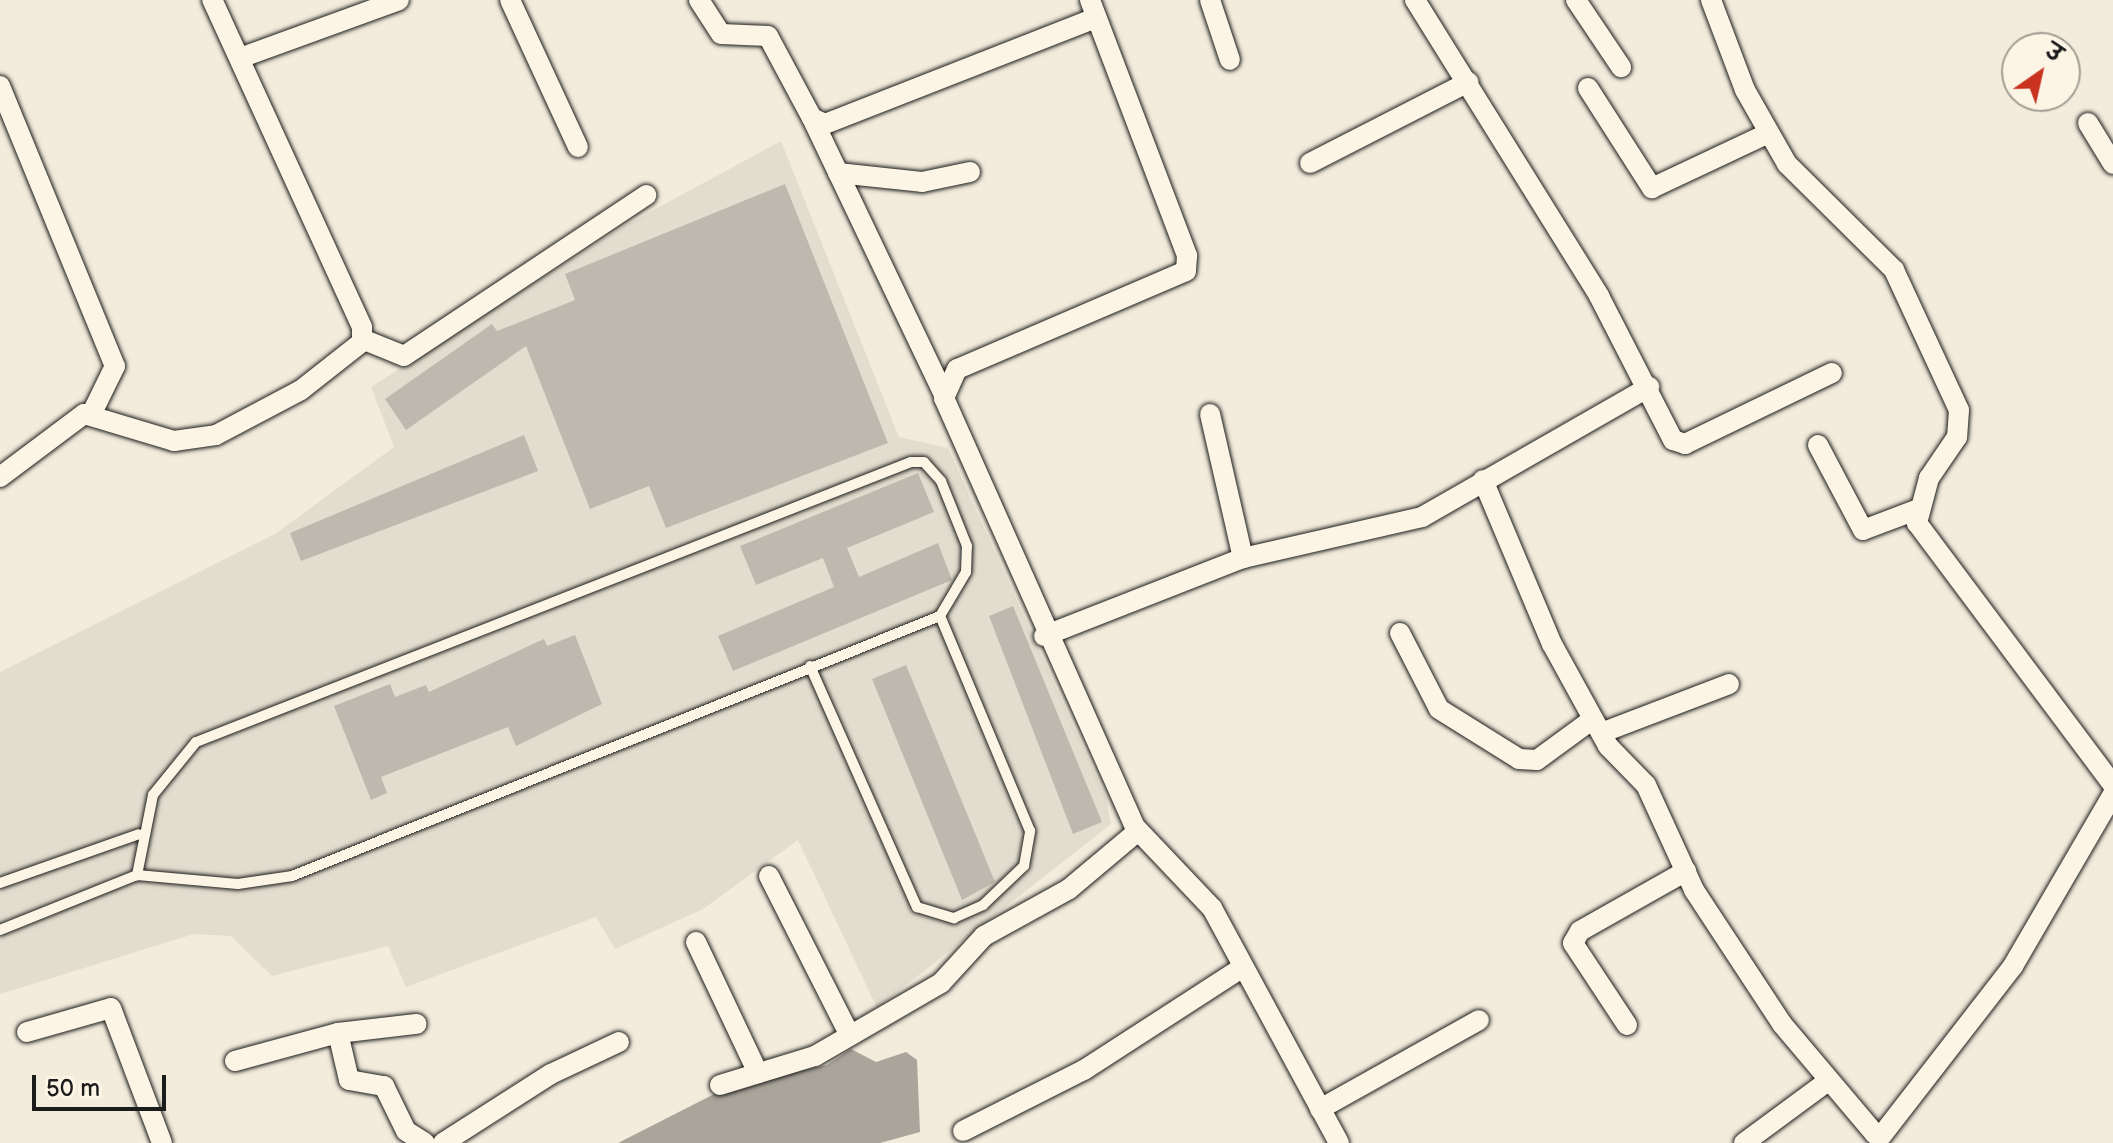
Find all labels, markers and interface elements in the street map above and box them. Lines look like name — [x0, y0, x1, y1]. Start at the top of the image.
north arrow — [2001, 32, 2081, 112]
text: उ — [2040, 38, 2067, 69]
scale bar — [36, 1059, 170, 1109]
text: 50 m — [46, 1074, 100, 1103]

